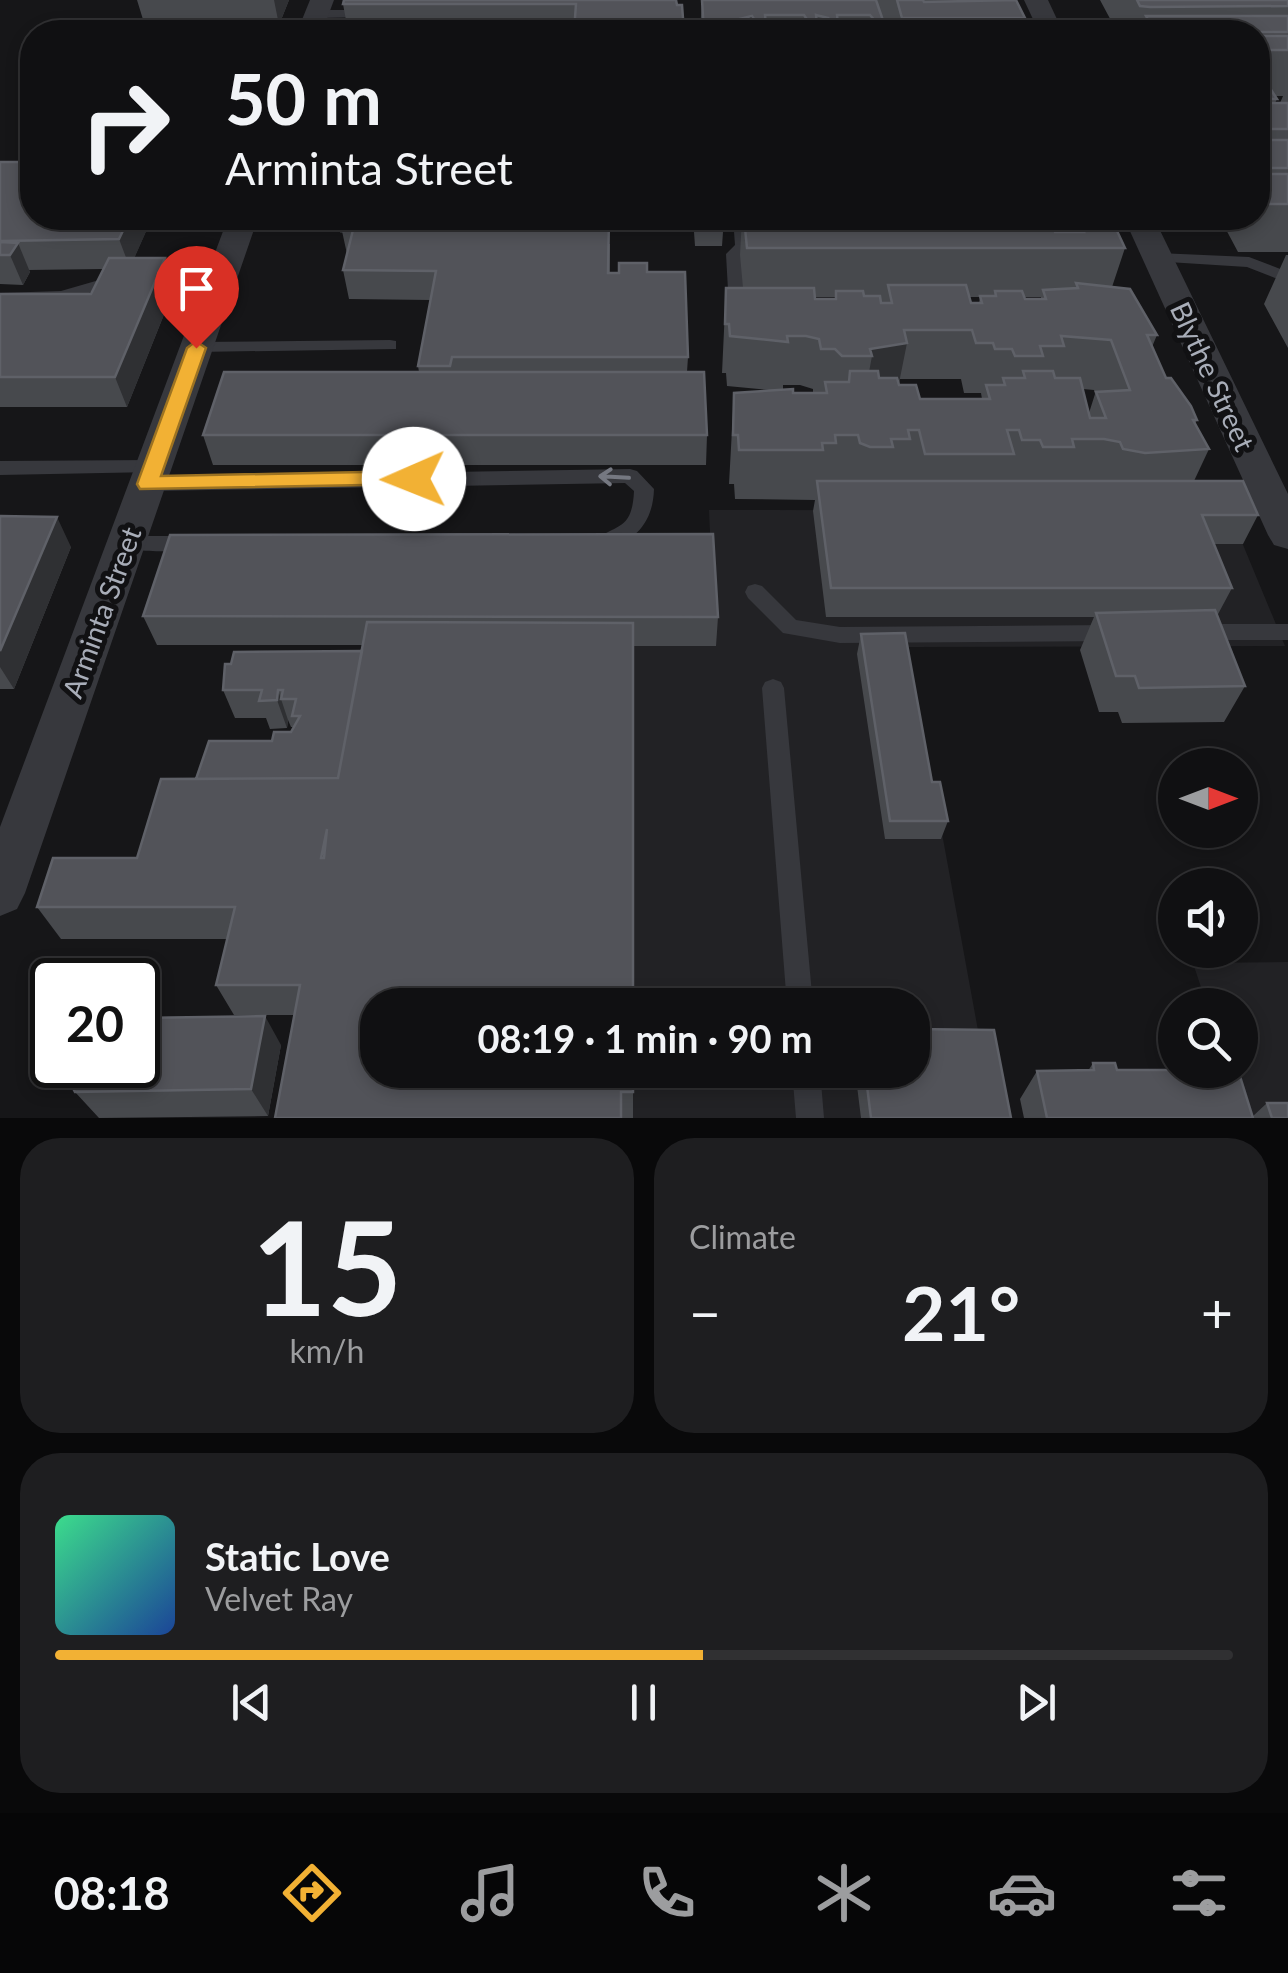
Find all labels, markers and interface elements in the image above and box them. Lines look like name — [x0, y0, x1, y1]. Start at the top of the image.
text: 50 m — [225, 56, 382, 140]
icon: right — [60, 60, 190, 190]
text: Arminta Street — [225, 141, 513, 195]
pin — [154, 246, 239, 349]
icon: arrive — [169, 261, 224, 316]
street label: Blythe Street — [1164, 296, 1262, 456]
position arrow — [362, 427, 466, 531]
one-way arrow — [599, 467, 631, 486]
street label: Arminta Street — [54, 522, 148, 702]
north arrow — [1158, 748, 1258, 848]
map controls — [1158, 748, 1258, 1088]
button: sound — [1158, 868, 1258, 968]
speed limit sign: 20 — [30, 958, 160, 1088]
button: search — [1158, 988, 1258, 1088]
text: 08:19 · 1 min · 90 m — [477, 1015, 813, 1061]
text: 15 — [252, 1188, 402, 1344]
text: Climate — [689, 1217, 796, 1256]
text: 21° — [902, 1267, 1020, 1357]
text: − — [689, 1279, 721, 1345]
text: + — [1201, 1279, 1233, 1345]
text: km/h — [290, 1331, 364, 1370]
text: Static Love — [205, 1533, 390, 1579]
text: Velvet Ray — [205, 1579, 353, 1618]
icon: previous — [224, 1675, 279, 1730]
icon: pause — [616, 1675, 671, 1730]
icon: next — [1009, 1675, 1064, 1730]
icon: directions — [277, 1858, 347, 1928]
icon: music — [455, 1858, 525, 1928]
icon: phone — [632, 1858, 702, 1928]
icon: climate — [809, 1858, 879, 1928]
icon: car — [987, 1858, 1057, 1928]
icon: filters — [1164, 1858, 1234, 1928]
text: 08:18 — [54, 1866, 170, 1920]

